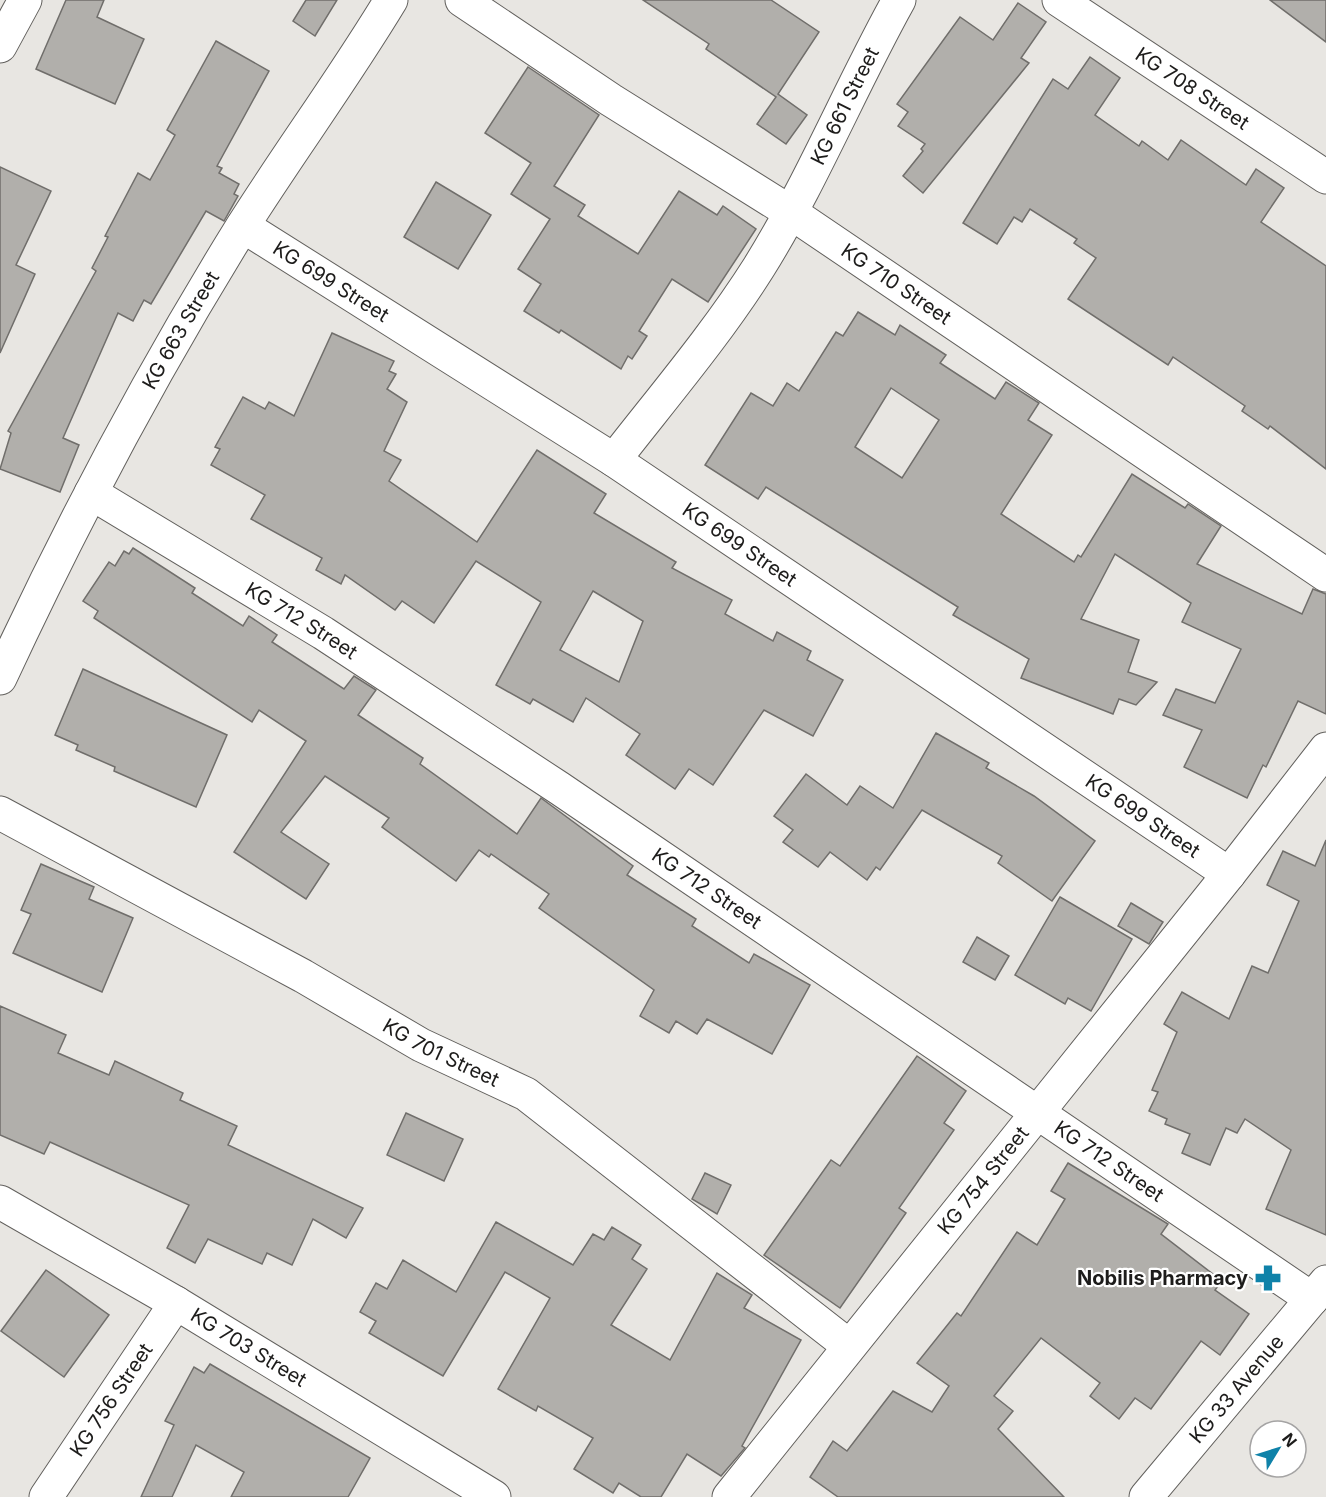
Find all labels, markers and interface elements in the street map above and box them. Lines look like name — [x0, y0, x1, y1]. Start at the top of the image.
street label: KG 708 Street — [1131, 42, 1254, 135]
street label: KG 661 Street — [805, 43, 884, 169]
street label: KG 699 Street — [268, 236, 394, 327]
street label: KG 710 Street — [837, 238, 956, 330]
street label: KG 663 Street — [137, 266, 224, 394]
street label: KG 699 Street — [678, 498, 802, 592]
street label: KG 712 Street — [241, 577, 362, 664]
street label: KG 699 Street — [1081, 769, 1205, 863]
street label: KG 712 Street — [648, 843, 767, 934]
street label: KG 701 Street — [378, 1013, 503, 1092]
street label: KG 712 Street — [1050, 1116, 1169, 1207]
street label: KG 754 Street — [933, 1121, 1034, 1239]
pharmacy icon: Nobilis Pharmacy — [1253, 1263, 1283, 1293]
place label: Nobilis Pharmacy — [1077, 1266, 1248, 1290]
street label: KG 703 Street — [186, 1303, 311, 1392]
street label: KG 33 Avenue — [1184, 1330, 1289, 1448]
street label: KG 756 Street — [65, 1338, 158, 1461]
north arrow — [1248, 1419, 1308, 1479]
text: N — [1278, 1429, 1301, 1451]

